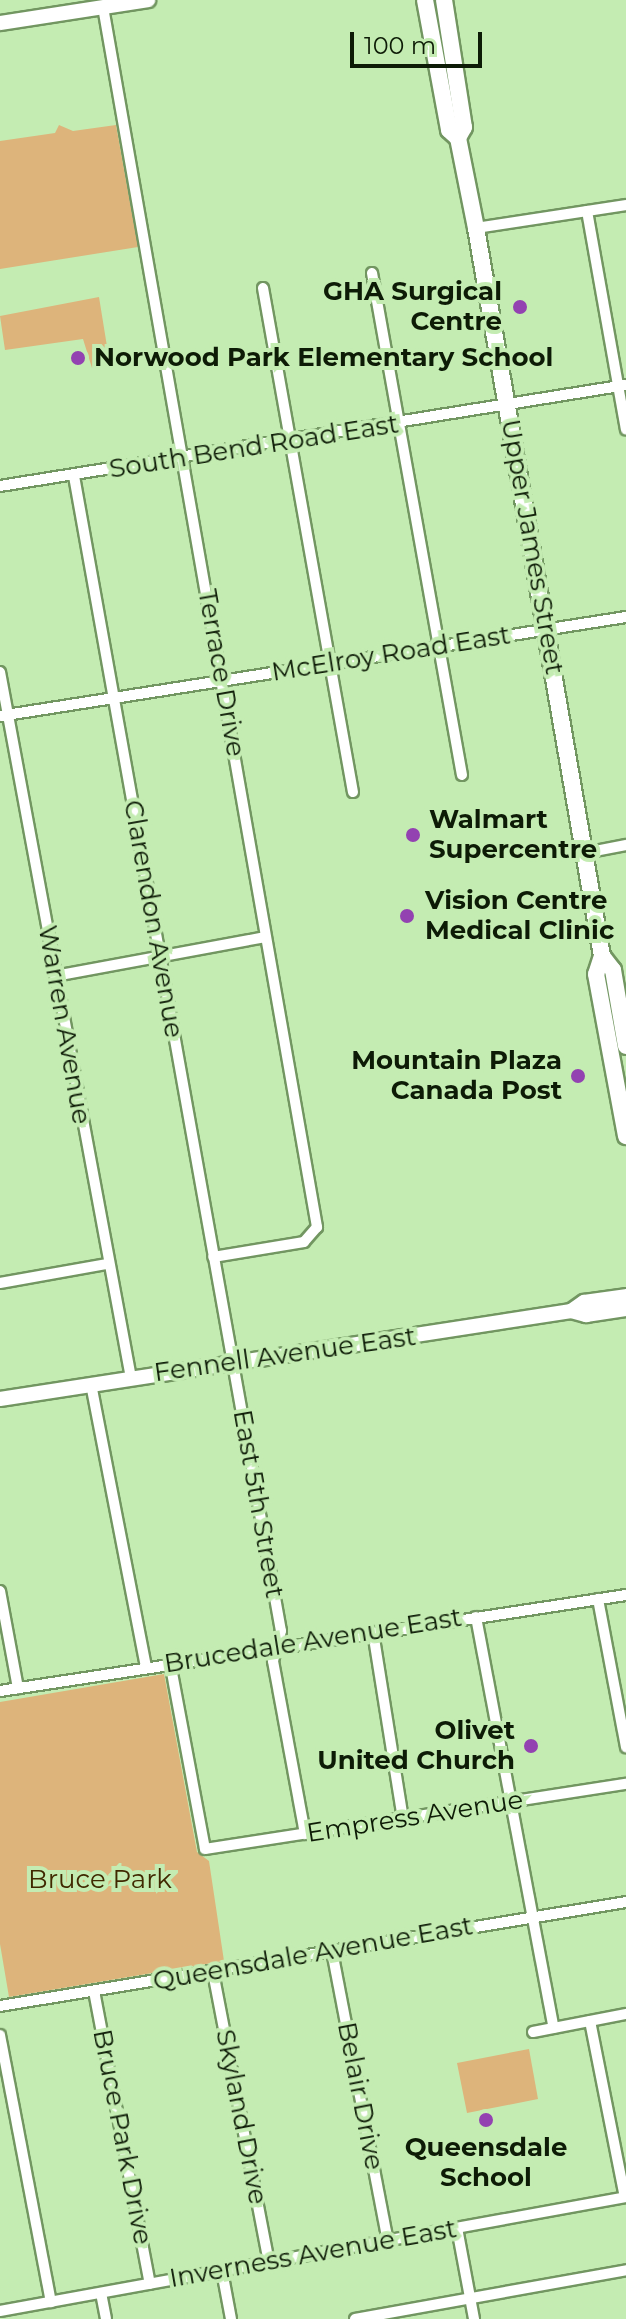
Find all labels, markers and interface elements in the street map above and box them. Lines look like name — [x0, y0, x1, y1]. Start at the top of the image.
scale bar — [354, 16, 486, 66]
text: 100 m — [364, 31, 436, 60]
place label: GHA Surgical Centre — [323, 276, 502, 338]
marker: GHA Surgical Centre — [509, 296, 531, 318]
place label: Norwood Park Elementary School — [94, 342, 553, 374]
marker: Norwood Park Elementary School — [69, 349, 87, 367]
street label: South Bend Road East — [107, 409, 401, 485]
street label: Upper James Street — [494, 417, 570, 677]
street label: Terrace Drive — [191, 587, 251, 759]
street label: McElroy Road East — [269, 620, 513, 688]
street label: Clarendon Avenue — [117, 798, 189, 1040]
place label: Walmart Supercentre — [429, 804, 597, 866]
marker: Walmart Supercentre — [404, 826, 422, 844]
place label: Vision Centre Medical Clinic — [425, 885, 614, 946]
marker: Vision Centre Medical Clinic — [396, 905, 418, 927]
street label: Warren Avenue — [31, 923, 97, 1127]
place label: Mountain Plaza Canada Post — [351, 1045, 562, 1106]
marker: Mountain Plaza Canada Post — [569, 1067, 587, 1085]
street label: Fennell Avenue East — [152, 1321, 418, 1389]
street label: East 5th Street — [226, 1407, 290, 1601]
street label: Brucedale Avenue East — [162, 1602, 464, 1680]
place label: Olivet United Church — [317, 1715, 515, 1776]
marker: Olivet United Church — [522, 1737, 540, 1755]
street label: Empress Avenue — [305, 1784, 525, 1850]
park label: Bruce Park — [28, 1864, 172, 1896]
street label: Queensdale Avenue East — [151, 1910, 475, 1998]
street label: Belair Drive — [330, 2019, 390, 2173]
street label: Bruce Park Drive — [86, 2027, 158, 2247]
street label: Skyland Drive — [209, 2027, 273, 2207]
marker: Queensdale School — [477, 2111, 495, 2129]
place label: Queensdale School — [405, 2132, 567, 2194]
street label: Inverness Avenue East — [167, 2213, 459, 2295]

